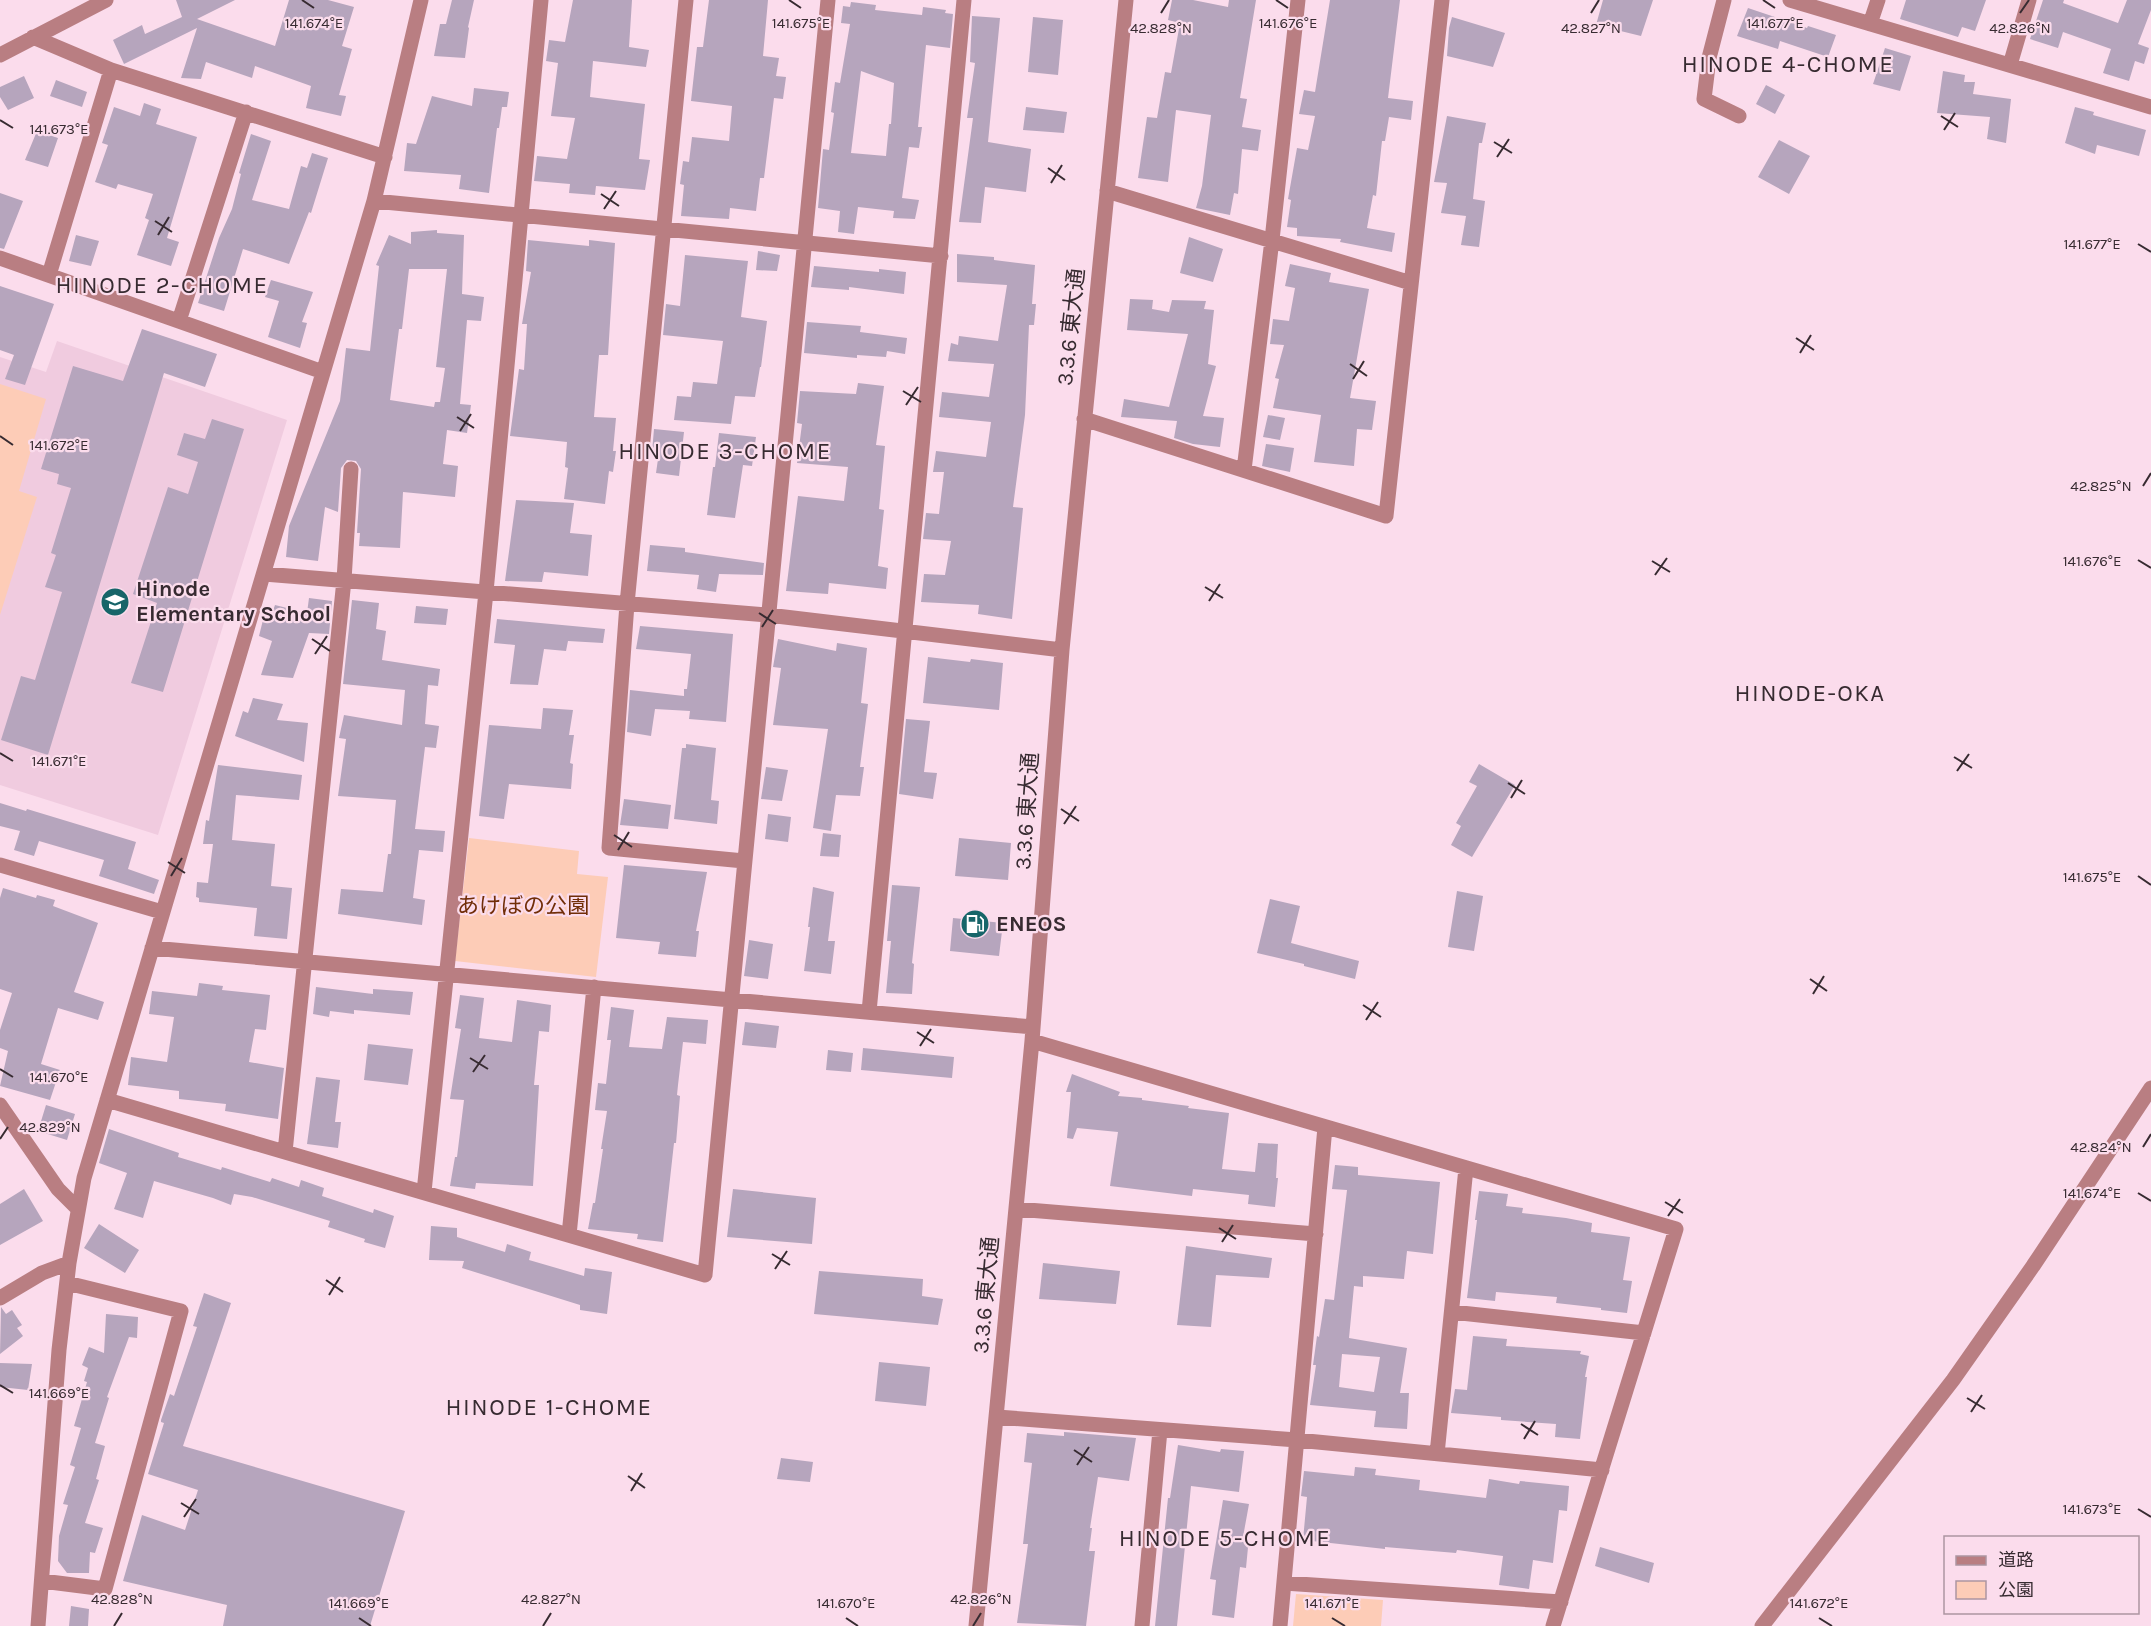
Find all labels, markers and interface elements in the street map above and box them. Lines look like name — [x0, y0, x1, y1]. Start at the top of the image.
text: 141.674°E — [285, 14, 343, 32]
text: 141.675°E — [772, 14, 830, 32]
text: 141.676°E — [1259, 14, 1317, 32]
text: 141.677°E — [1746, 14, 1804, 32]
text: 42.828°N — [1130, 19, 1192, 37]
text: 42.827°N — [1561, 19, 1621, 37]
text: 42.826°N — [1989, 19, 2051, 37]
district label: HINODE 4-CHOME — [1682, 50, 1894, 78]
text: 141.673°E — [30, 120, 89, 138]
text: 141.677°E — [2063, 235, 2121, 253]
street label: 3.3.6 東大通 — [1052, 267, 1090, 387]
district label: HINODE 2-CHOME — [55, 271, 269, 299]
text: 141.672°E — [30, 436, 88, 454]
district label: HINODE 3-CHOME — [618, 437, 832, 465]
text: 42.825°N — [2070, 477, 2132, 495]
text: 141.676°E — [2063, 552, 2121, 570]
place label: Hinode Elementary School — [136, 576, 331, 627]
school or university icon: Hinode Elementary School — [99, 586, 131, 618]
district label: HINODE-OKA — [1734, 679, 1886, 707]
street label: 3.3.6 東大通 — [1010, 751, 1044, 871]
text: 141.671°E — [31, 752, 87, 770]
text: 141.675°E — [2063, 868, 2121, 886]
park label: あけぼの公園 — [457, 893, 589, 919]
fuel station icon: ENEOS — [959, 908, 991, 940]
place label: ENEOS — [996, 911, 1067, 937]
text: 141.670°E — [29, 1068, 89, 1086]
text: 42.829°N — [19, 1118, 81, 1136]
text: 42.824°N — [2070, 1138, 2132, 1156]
text: 141.674°E — [2063, 1184, 2121, 1202]
street label: 3.3.6 東大通 — [968, 1235, 1004, 1355]
text: 141.669°E — [29, 1384, 89, 1402]
district label: HINODE 1-CHOME — [445, 1393, 653, 1421]
text: 141.673°E — [2063, 1500, 2122, 1518]
district label: HINODE 5-CHOME — [1119, 1524, 1331, 1552]
legend — [1944, 1536, 2139, 1614]
text: 道路 — [1998, 1549, 2034, 1571]
text: 公園 — [1998, 1579, 2034, 1601]
text: 42.828°N — [91, 1590, 153, 1608]
text: 42.827°N — [521, 1590, 581, 1608]
text: 42.826°N — [950, 1590, 1012, 1608]
text: 141.669°E — [329, 1594, 389, 1612]
text: 141.670°E — [816, 1594, 876, 1612]
text: 141.671°E — [1304, 1594, 1360, 1612]
text: 141.672°E — [1790, 1594, 1848, 1612]

